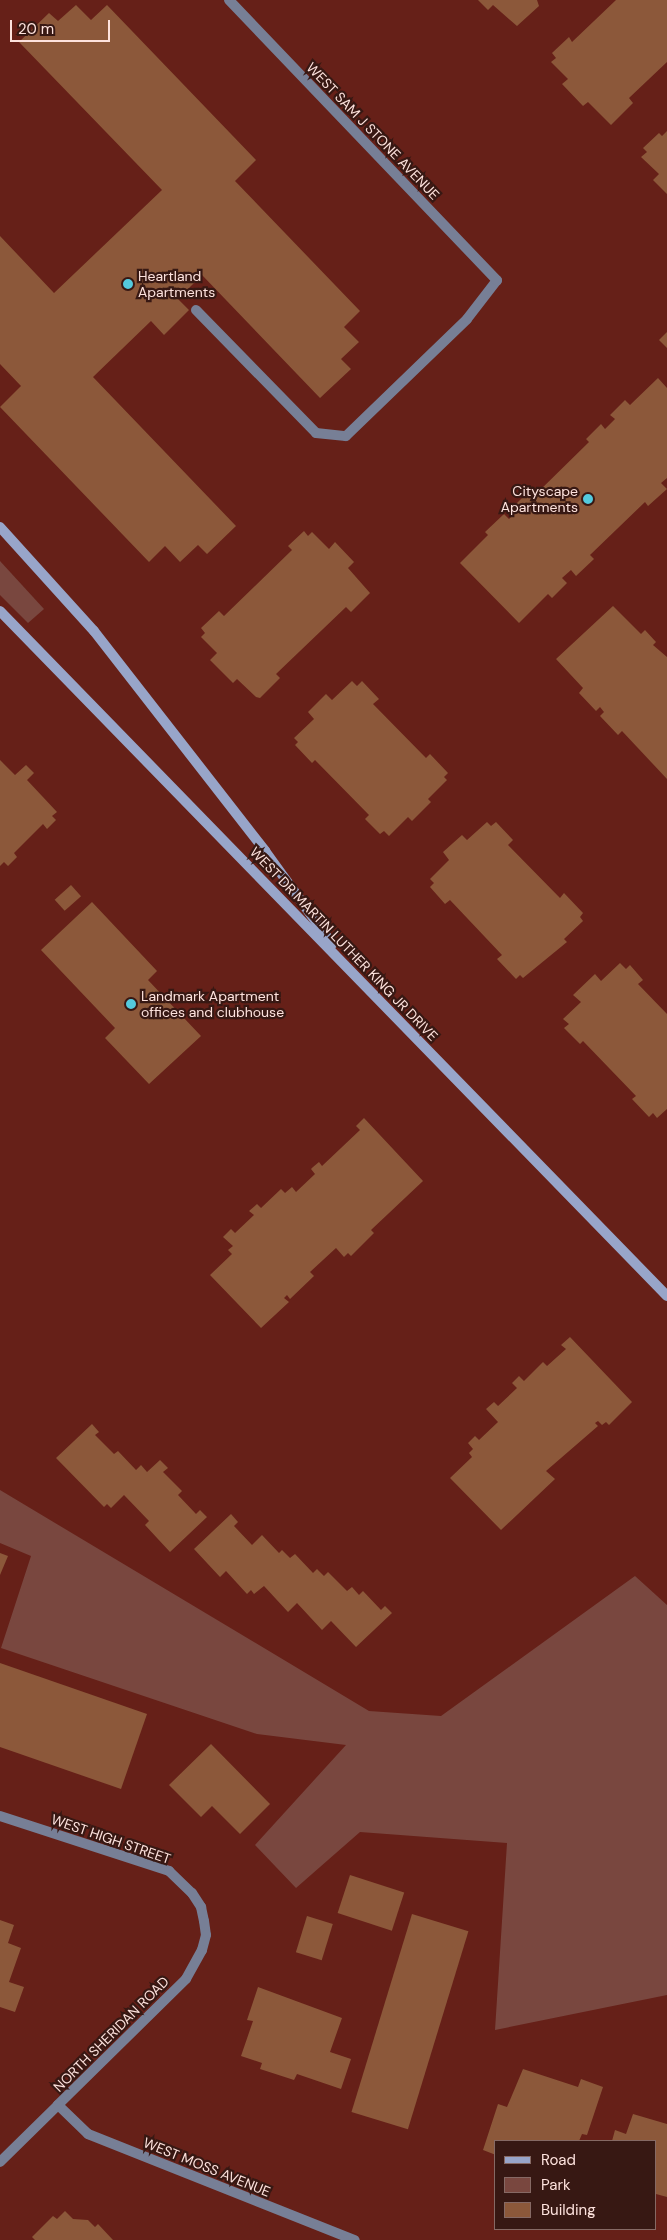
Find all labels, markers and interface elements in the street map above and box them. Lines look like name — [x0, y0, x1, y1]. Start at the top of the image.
scale bar — [12, 10, 112, 42]
text: 20 m — [18, 19, 54, 39]
street label: WEST SAM J STONE AVENUE — [303, 59, 443, 203]
place label: Heartland Apartments — [138, 268, 215, 300]
marker: Heartland Apartments — [122, 278, 134, 290]
place label: Cityscape Apartments — [501, 483, 578, 516]
marker: Cityscape Apartments — [582, 493, 594, 505]
street label: WEST DR MARTIN LUTHER KING JR DRIVE — [247, 844, 441, 1044]
place label: Landmark Apartment offices and clubhouse — [141, 988, 284, 1020]
marker: Landmark Apartment offices and clubhouse — [125, 998, 137, 1010]
street label: WEST HIGH STREET — [49, 1811, 173, 1867]
street label: NORTH SHERIDAN ROAD — [50, 1973, 172, 2095]
street label: WEST MOSS AVENUE — [141, 2134, 273, 2200]
legend — [494, 2140, 657, 2230]
text: Road — [541, 2150, 576, 2170]
text: Park — [541, 2175, 571, 2195]
text: Building — [541, 2200, 596, 2220]

